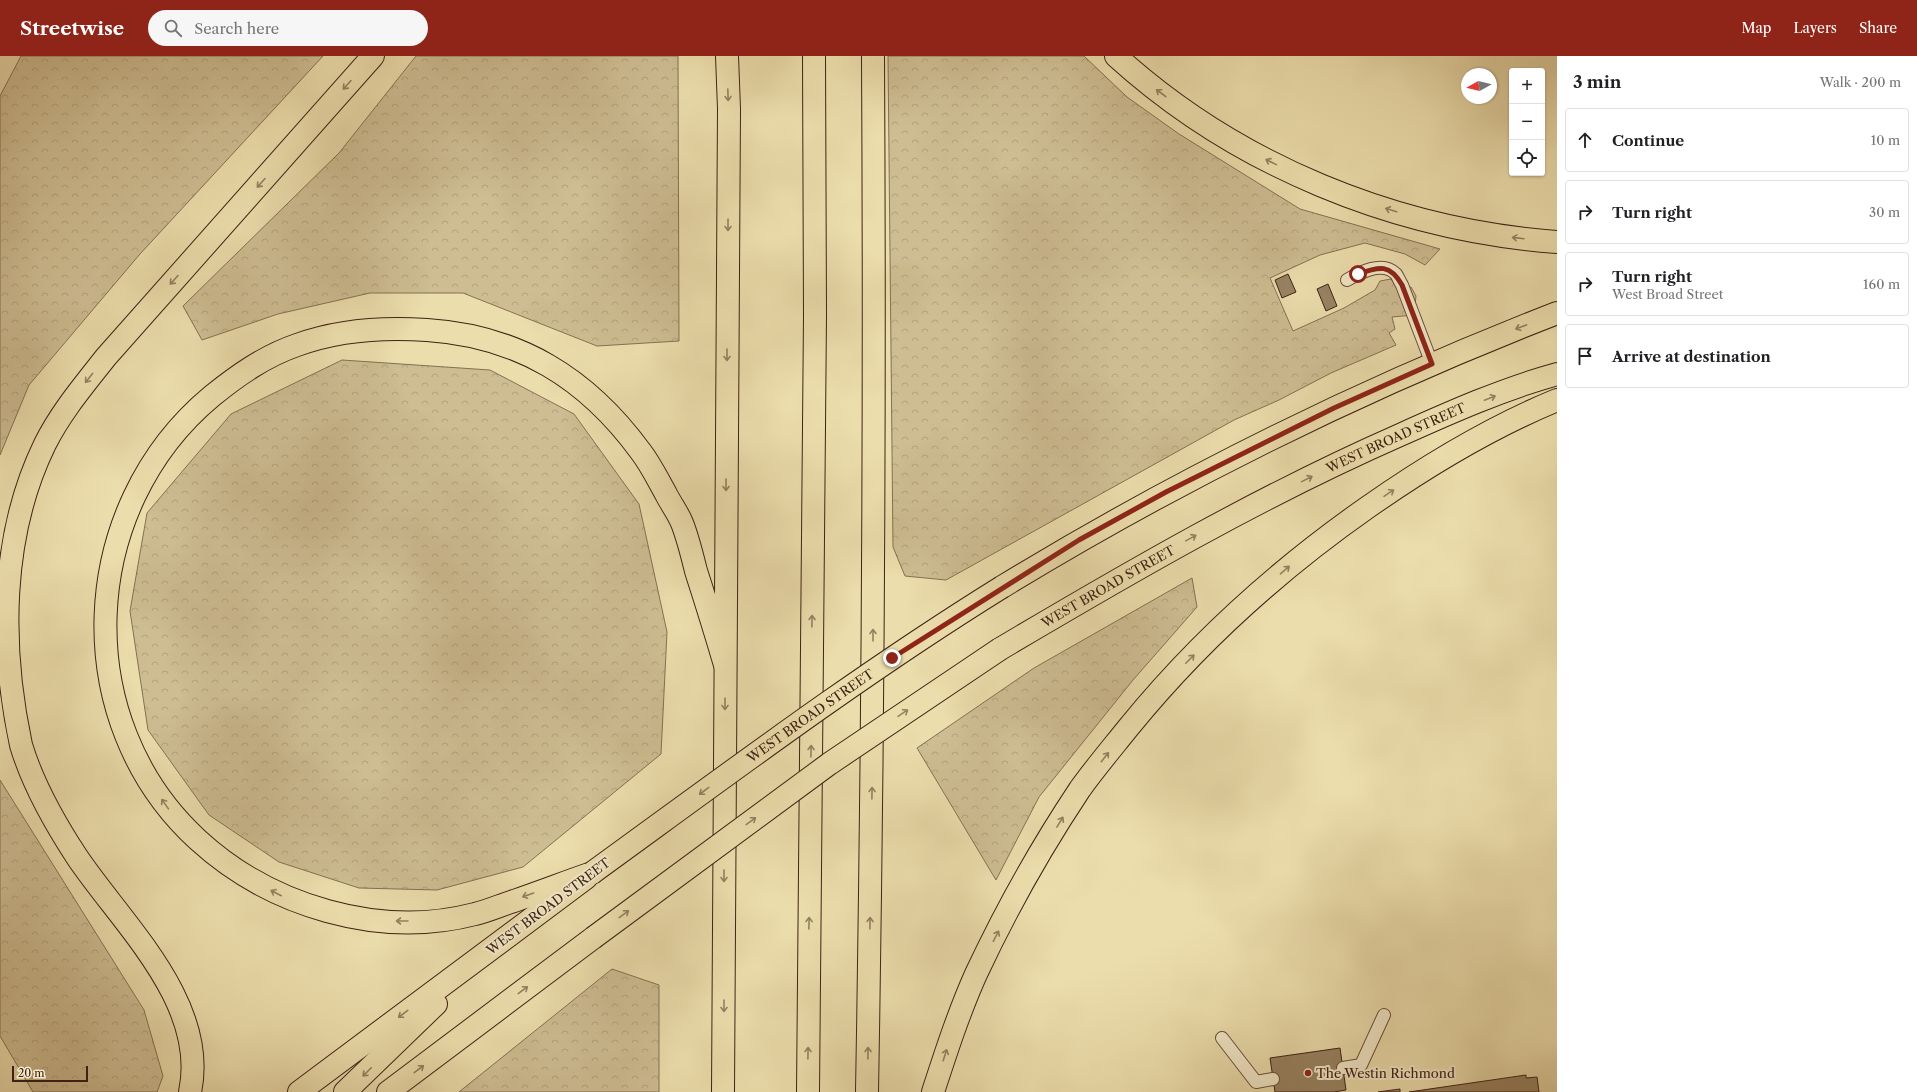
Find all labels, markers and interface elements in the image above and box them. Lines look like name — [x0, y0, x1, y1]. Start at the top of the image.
search box — [148, 10, 428, 46]
text: Streetwise — [20, 17, 124, 40]
icon: search — [162, 17, 184, 39]
text: Search here — [194, 19, 279, 38]
text: Map — [1741, 19, 1771, 37]
text: Layers — [1793, 19, 1837, 37]
text: Share — [1859, 19, 1897, 37]
north arrow — [1461, 68, 1497, 104]
map controls — [1509, 68, 1545, 176]
button: + — [1509, 68, 1545, 104]
text: 3 min — [1573, 72, 1622, 92]
text: Walk · 200 m — [1820, 74, 1901, 90]
one-way arrow — [343, 80, 352, 91]
one-way arrow — [725, 88, 732, 101]
one-way arrow — [1156, 89, 1167, 97]
button: − — [1509, 104, 1545, 140]
icon: ahead — [1574, 129, 1596, 151]
text: Continue — [1612, 131, 1684, 150]
text: 10 m — [1871, 132, 1900, 148]
button: locate — [1509, 140, 1545, 176]
one-way arrow — [1265, 158, 1277, 165]
one-way arrow — [256, 177, 265, 188]
icon: right — [1574, 201, 1596, 223]
text: Turn right — [1612, 203, 1692, 222]
text: 30 m — [1869, 204, 1900, 220]
one-way arrow — [1385, 206, 1398, 213]
one-way arrow — [724, 218, 732, 231]
one-way arrow — [1512, 234, 1525, 242]
route start — [1349, 265, 1367, 283]
text: Turn right — [1612, 267, 1692, 286]
icon: right — [1574, 273, 1596, 295]
one-way arrow — [170, 274, 179, 285]
text: 160 m — [1863, 276, 1900, 292]
text: West Broad Street — [1612, 286, 1723, 302]
one-way arrow — [1515, 324, 1527, 332]
icon: arrive — [1574, 345, 1596, 367]
text: Arrive at destination — [1612, 347, 1771, 366]
one-way arrow — [723, 348, 731, 361]
one-way arrow — [85, 372, 94, 383]
one-way arrow — [1483, 393, 1495, 401]
street label: WEST BROAD STREET — [1323, 399, 1468, 476]
one-way arrow — [1301, 474, 1313, 482]
one-way arrow — [722, 478, 730, 491]
one-way arrow — [1383, 489, 1394, 497]
one-way arrow — [1185, 534, 1197, 542]
street label: WEST BROAD STREET — [1038, 542, 1178, 631]
one-way arrow — [1280, 565, 1290, 574]
one-way arrow — [808, 615, 816, 628]
one-way arrow — [869, 629, 877, 642]
route end — [883, 649, 901, 667]
one-way arrow — [1185, 654, 1195, 663]
street label: WEST BROAD STREET — [743, 665, 877, 766]
one-way arrow — [721, 697, 729, 710]
one-way arrow — [898, 709, 909, 717]
one-way arrow — [807, 745, 815, 758]
one-way arrow — [1101, 752, 1109, 763]
one-way arrow — [699, 787, 710, 795]
one-way arrow — [868, 787, 876, 800]
one-way arrow — [161, 799, 169, 810]
one-way arrow — [746, 816, 757, 825]
one-way arrow — [1056, 816, 1064, 828]
street label: WEST BROAD STREET — [482, 854, 613, 958]
one-way arrow — [720, 869, 728, 882]
one-way arrow — [270, 889, 282, 896]
one-way arrow — [523, 892, 535, 900]
one-way arrow — [619, 910, 630, 919]
one-way arrow — [396, 917, 409, 925]
one-way arrow — [805, 917, 813, 930]
one-way arrow — [866, 917, 874, 930]
one-way arrow — [993, 930, 1000, 942]
one-way arrow — [517, 986, 528, 995]
one-way arrow — [720, 999, 728, 1012]
one-way arrow — [398, 1010, 409, 1018]
one-way arrow — [804, 1047, 812, 1060]
one-way arrow — [864, 1047, 872, 1060]
one-way arrow — [942, 1049, 949, 1062]
scale bar — [12, 1064, 88, 1083]
one-way arrow — [413, 1064, 424, 1073]
place label: The Westin Richmond — [1316, 1065, 1455, 1081]
text: 20 m — [18, 1066, 44, 1080]
one-way arrow — [362, 1067, 372, 1077]
marker: The Westin Richmond — [1303, 1068, 1313, 1078]

